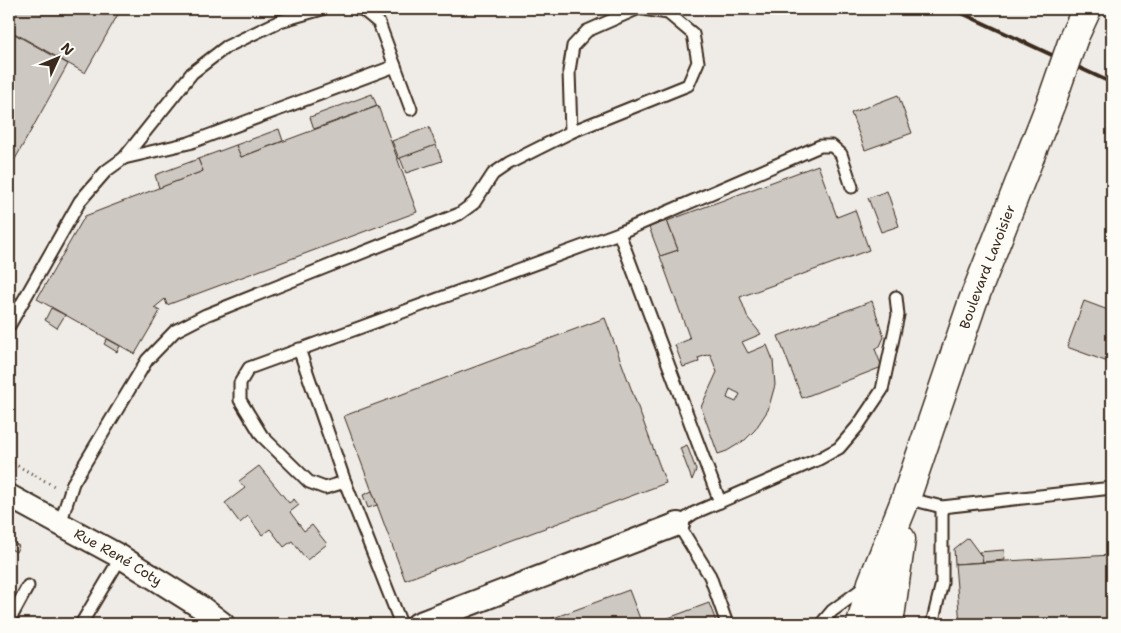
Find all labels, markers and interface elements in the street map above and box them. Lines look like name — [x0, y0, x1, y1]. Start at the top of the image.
north arrow — [32, 32, 82, 82]
text: N — [57, 39, 78, 59]
street label: Boulevard Lavoisier — [955, 202, 1019, 331]
street label: Rue René Coty — [71, 524, 166, 590]

